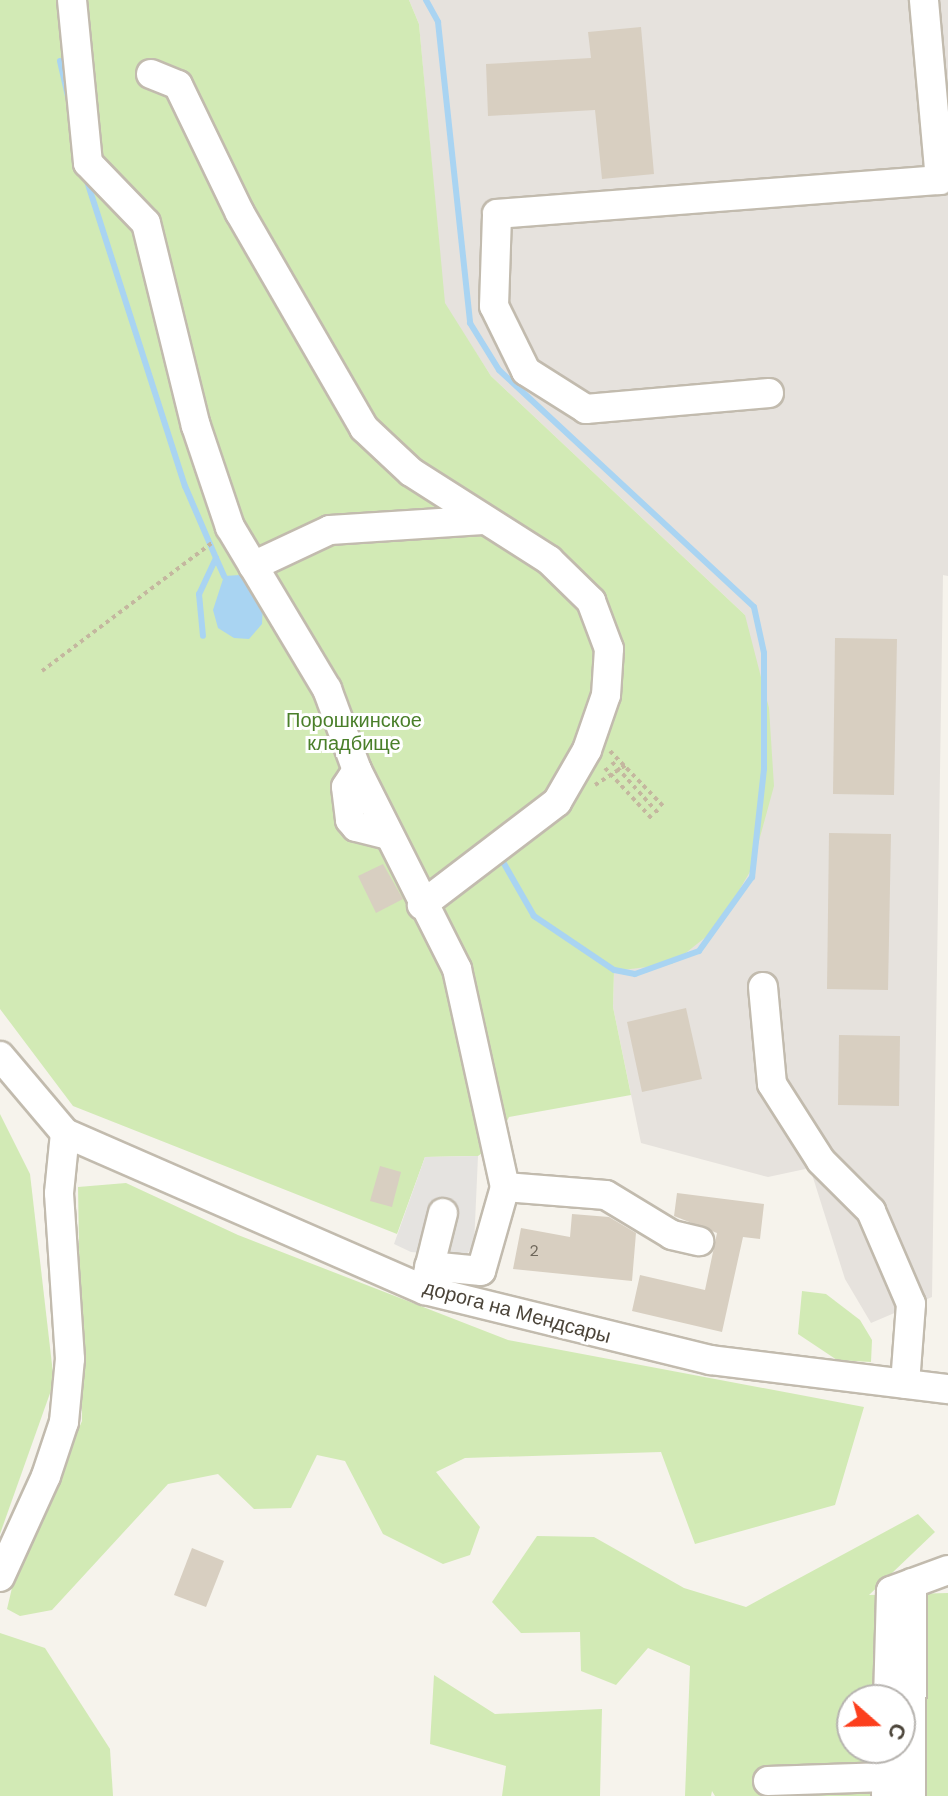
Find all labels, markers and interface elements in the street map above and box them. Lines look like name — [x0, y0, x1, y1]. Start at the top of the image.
park label: Порошкинское кладбище — [286, 708, 422, 755]
house number: 2 — [529, 1241, 539, 1261]
street label: дорога на Мендсары — [421, 1275, 613, 1349]
north arrow — [836, 1684, 916, 1764]
text: С — [881, 1719, 913, 1744]

